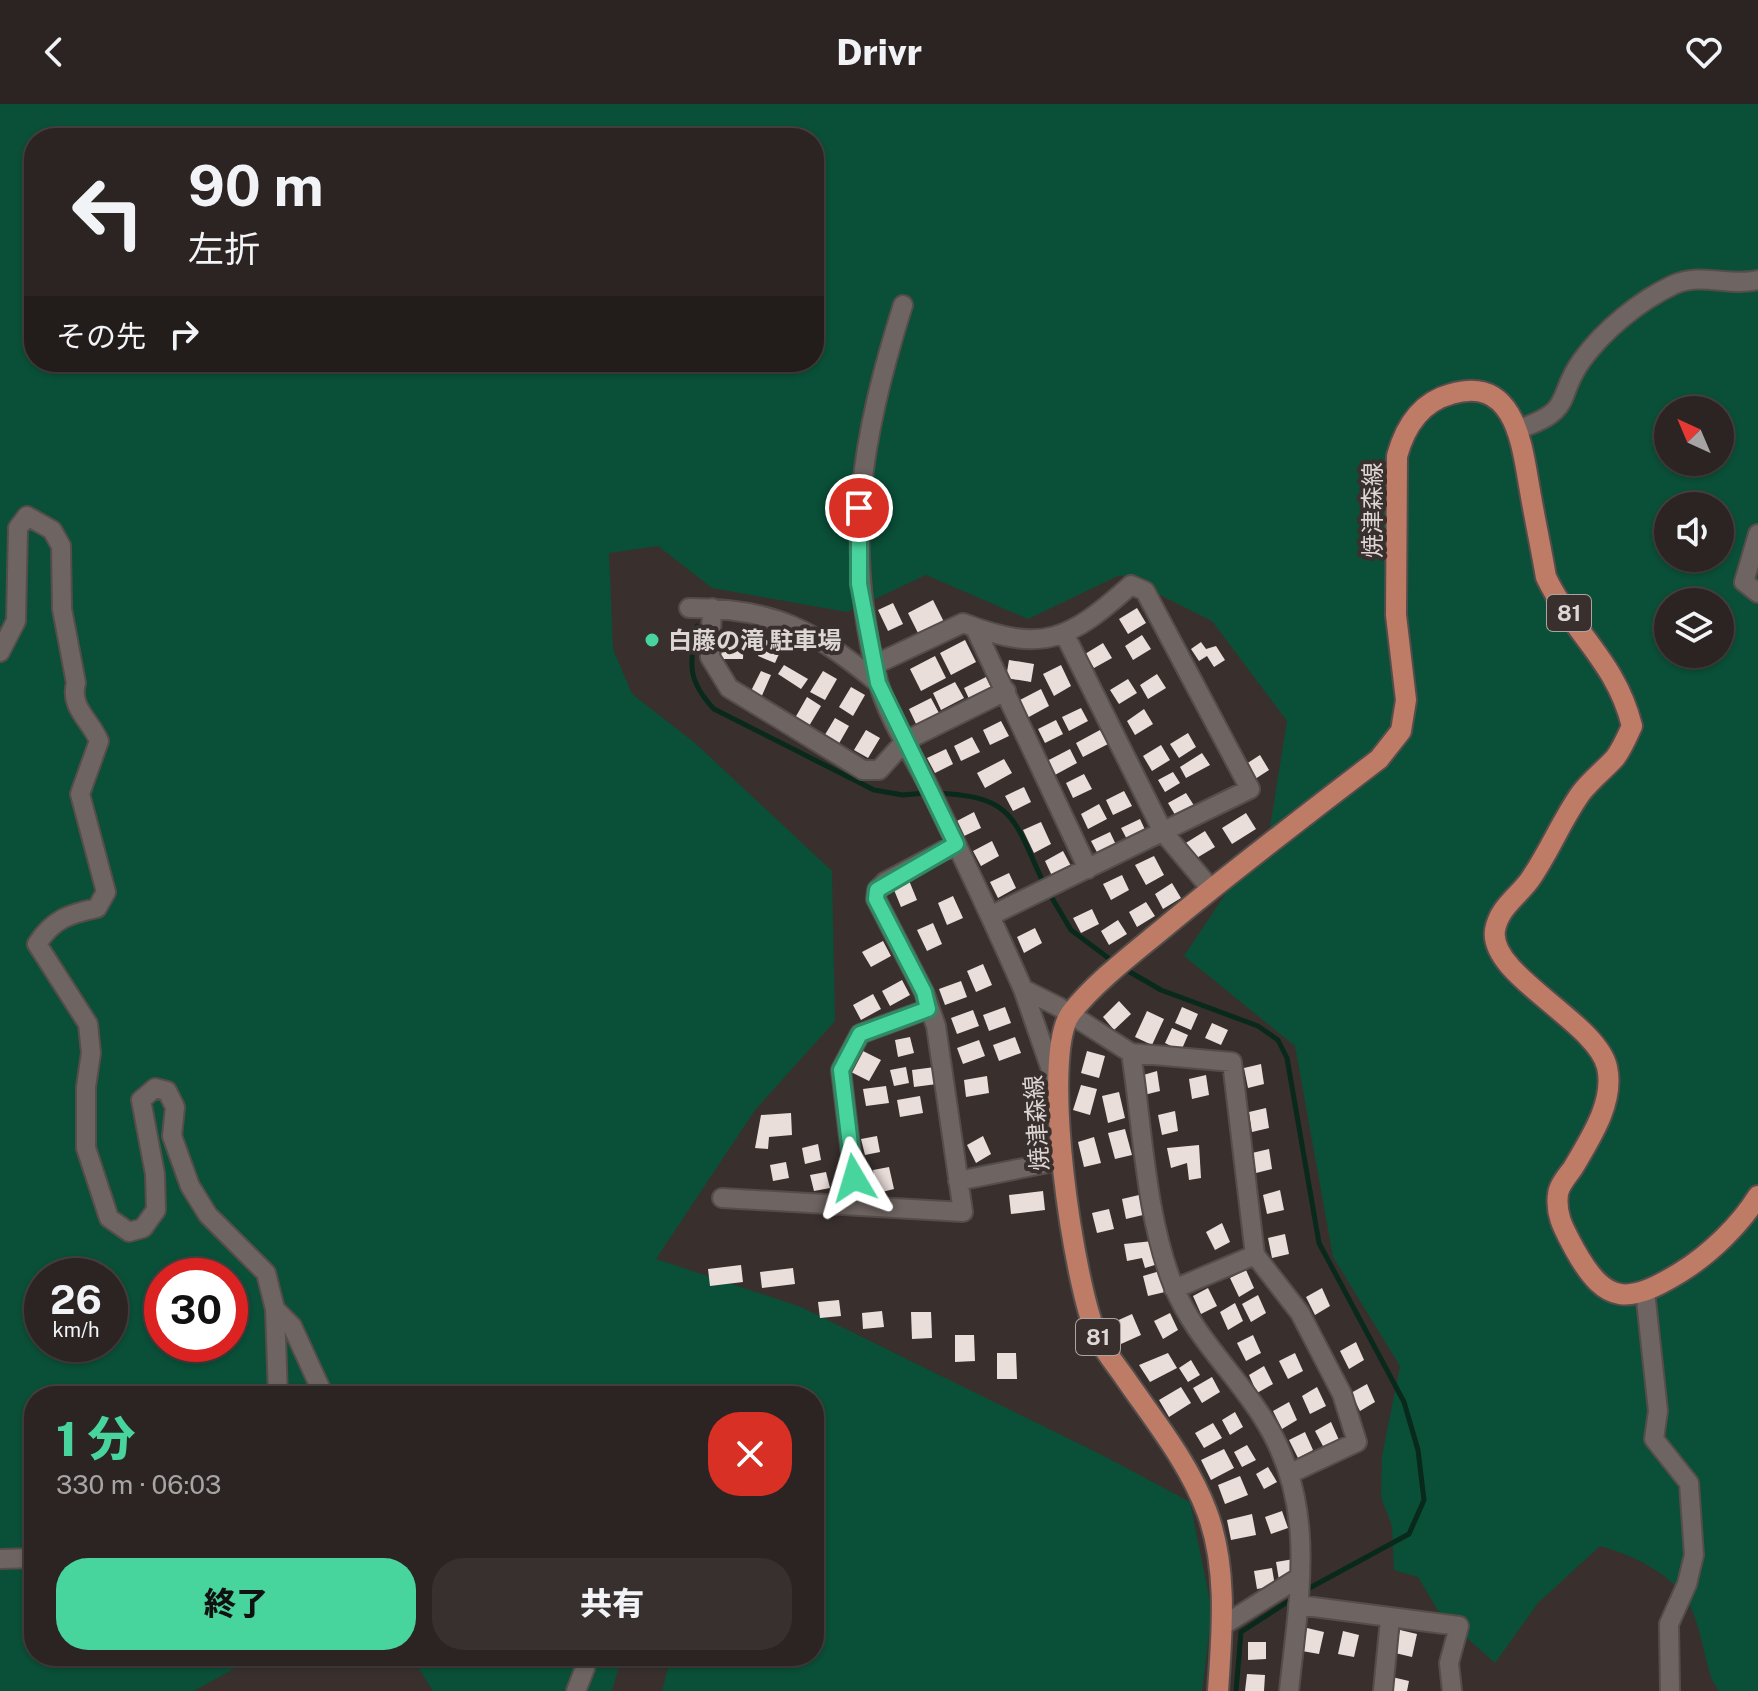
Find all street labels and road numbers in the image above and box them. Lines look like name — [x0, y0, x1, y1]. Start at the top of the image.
street label: 焼津森線 — [1358, 462, 1386, 558]
road number: 81 — [1547, 595, 1591, 631]
street label: 焼津森線 — [1019, 1074, 1053, 1172]
road number: 81 — [1076, 1319, 1120, 1355]

